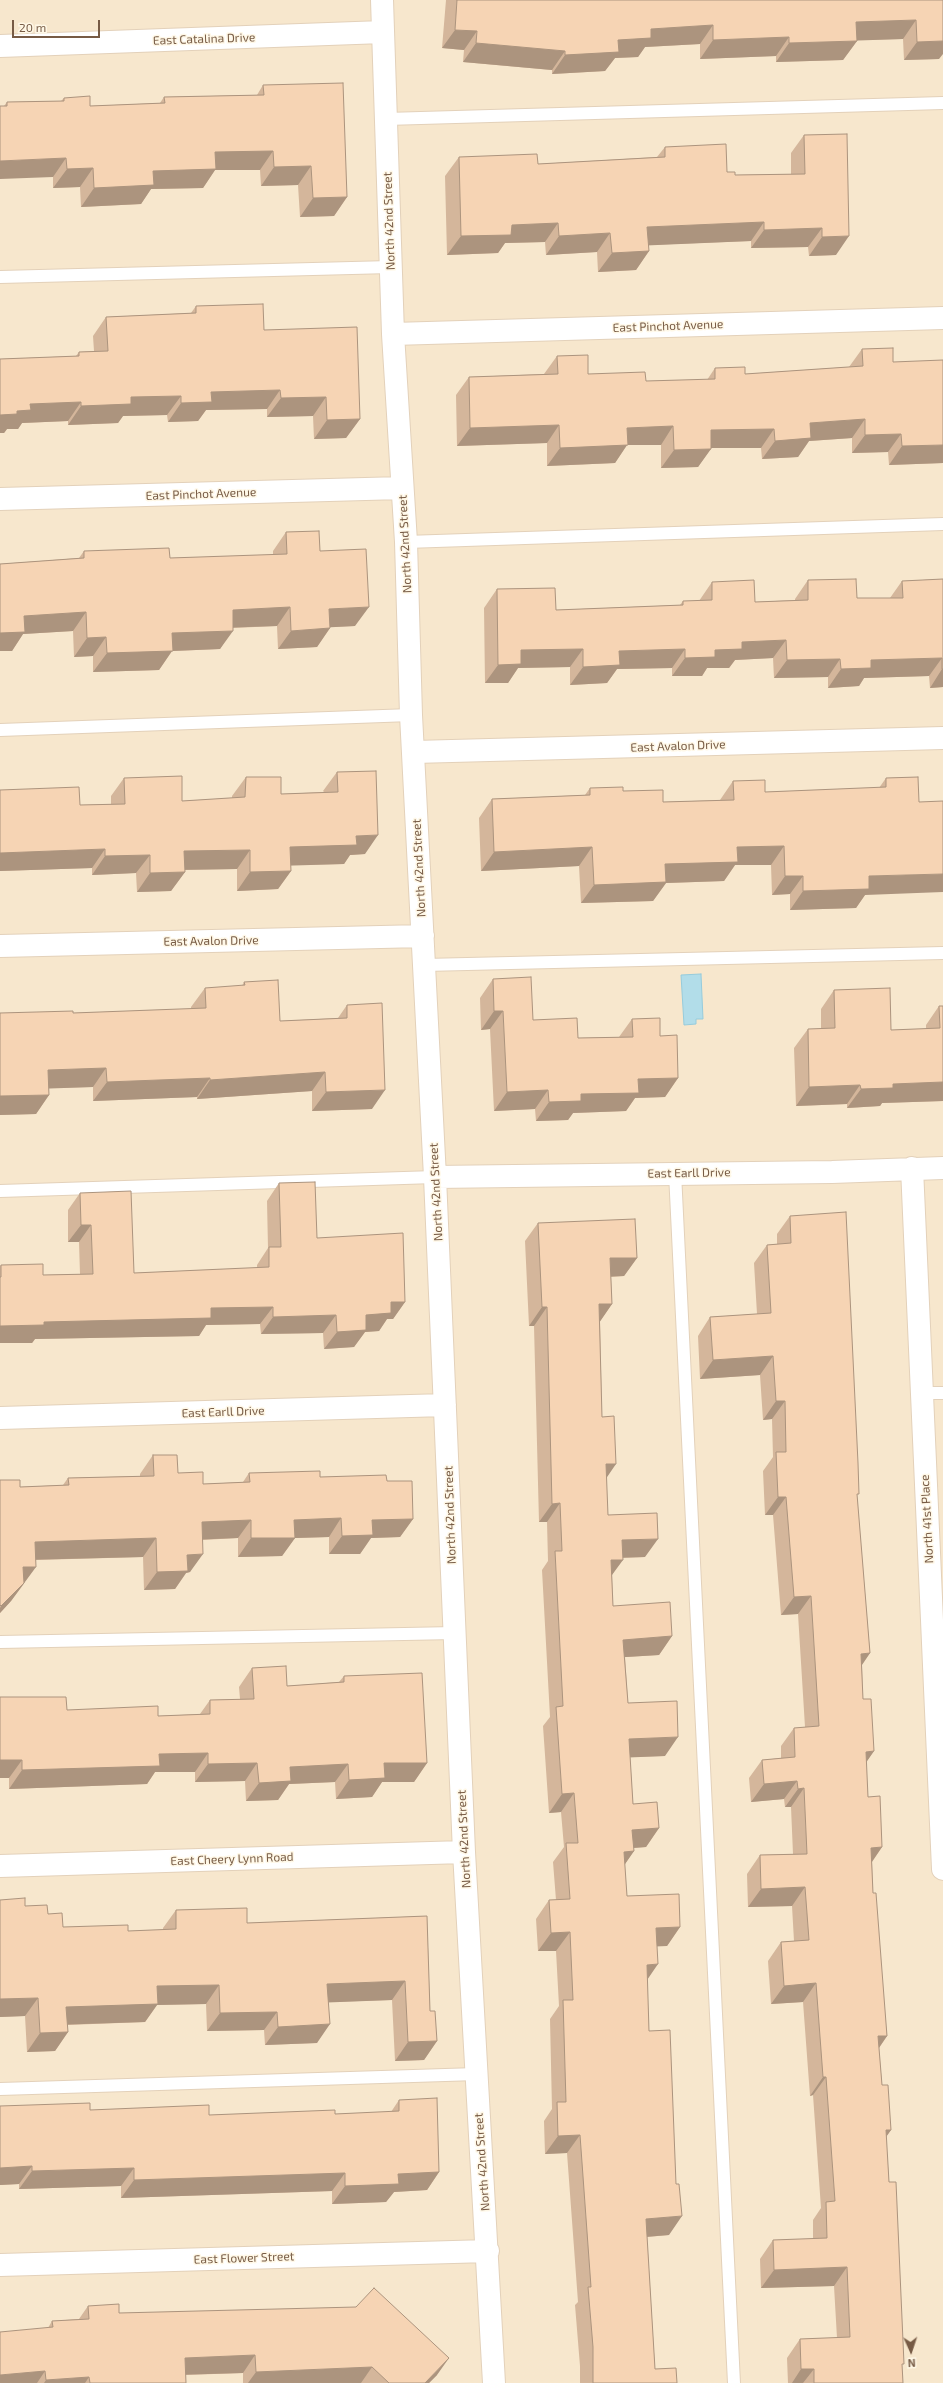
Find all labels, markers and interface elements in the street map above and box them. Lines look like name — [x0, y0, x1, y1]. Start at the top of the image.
scale bar — [14, 12, 102, 38]
text: 20 m — [19, 20, 46, 34]
street label: East Catalina Drive — [153, 30, 255, 48]
street label: North 42nd Street — [380, 172, 398, 270]
street label: East Pinchot Avenue — [612, 317, 724, 335]
street label: East Pinchot Avenue — [145, 485, 257, 503]
street label: North 42nd Street — [395, 495, 415, 593]
street label: East Avalon Drive — [630, 737, 726, 755]
street label: North 42nd Street — [409, 819, 429, 917]
street label: East Avalon Drive — [163, 933, 259, 949]
street label: North 42nd Street — [426, 1143, 446, 1241]
street label: East Earll Drive — [647, 1165, 731, 1181]
street label: East Earll Drive — [181, 1403, 265, 1421]
street label: North 42nd Street — [441, 1466, 459, 1564]
street label: North 41st Place — [917, 1474, 937, 1564]
street label: North 42nd Street — [454, 1790, 474, 1888]
street label: East Cheery Lynn Road — [170, 1850, 294, 1868]
street label: North 42nd Street — [471, 2112, 493, 2212]
street label: East Flower Street — [193, 2249, 295, 2267]
north arrow — [891, 2331, 931, 2371]
text: N — [907, 2357, 916, 2370]

